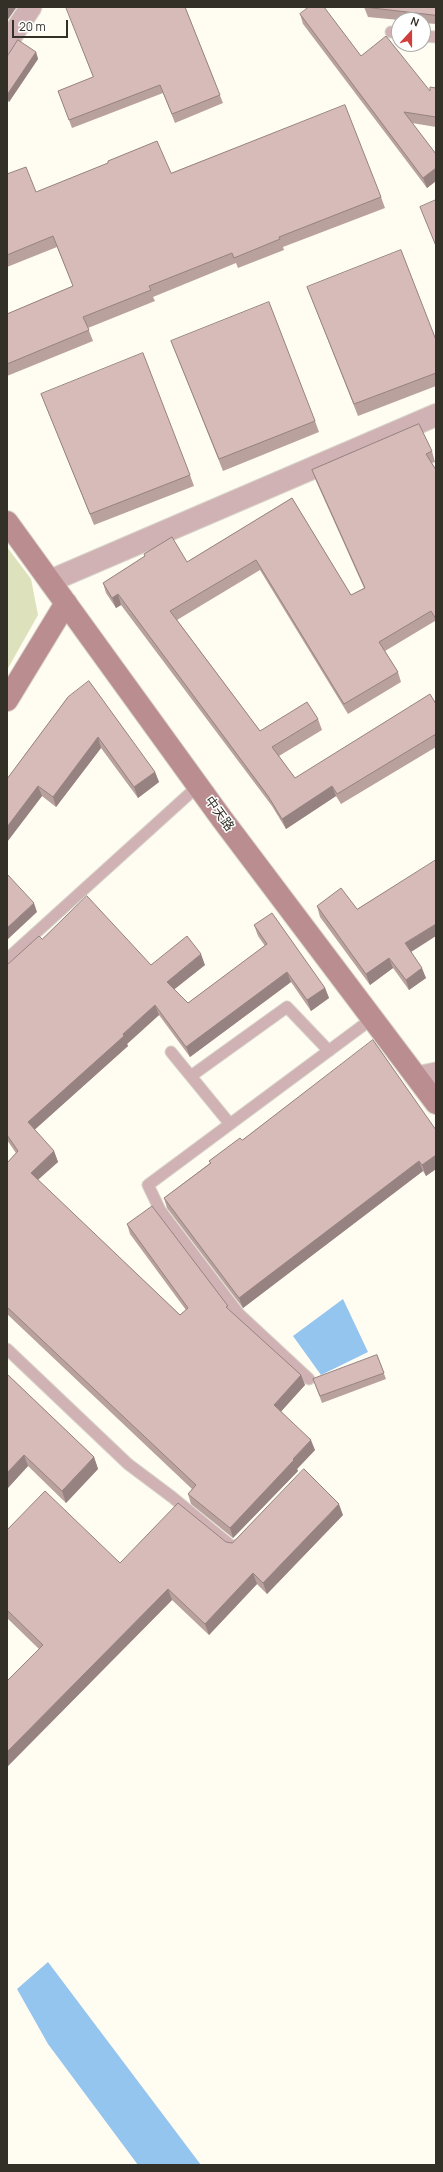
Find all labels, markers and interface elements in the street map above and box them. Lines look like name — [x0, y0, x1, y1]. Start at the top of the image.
scale bar — [14, 12, 70, 38]
north arrow — [391, 12, 431, 52]
text: N — [409, 13, 421, 30]
text: 20 m — [19, 18, 46, 35]
street label: 中天路 — [201, 794, 237, 834]

